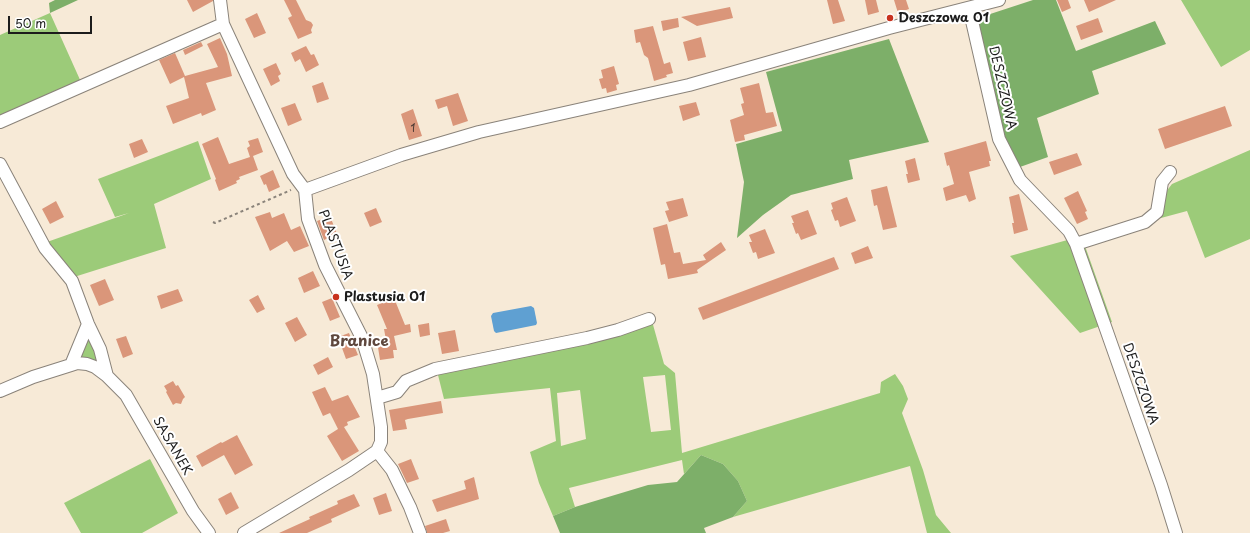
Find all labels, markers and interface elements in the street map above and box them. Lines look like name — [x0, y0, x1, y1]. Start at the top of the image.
scale bar — [10, 8, 94, 34]
place label: Deszczowa 01 — [898, 10, 989, 26]
marker: Deszczowa 01 — [885, 13, 895, 23]
text: 50 m — [15, 14, 46, 32]
street label: DESZCZOWA — [985, 45, 1019, 131]
house number: 1 — [411, 122, 415, 136]
street label: PLASTUSIA — [314, 208, 356, 282]
place label: Plastusia 01 — [344, 289, 425, 305]
marker: Plastusia 01 — [331, 292, 341, 302]
district label: Branice — [329, 333, 389, 351]
street label: DESZCZOWA — [1119, 341, 1161, 427]
street label: SASANEK — [149, 414, 195, 478]

